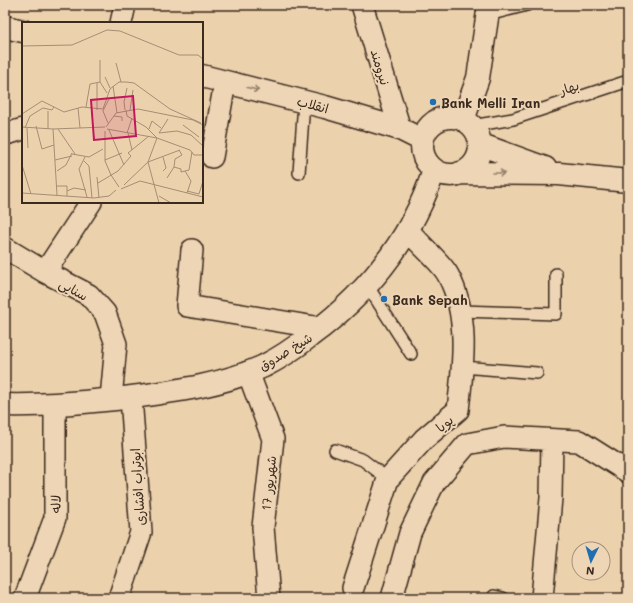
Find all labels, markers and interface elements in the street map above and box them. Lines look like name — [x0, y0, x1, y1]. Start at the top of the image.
inset map — [22, 22, 203, 203]
street label: نیرومند — [366, 47, 394, 88]
street label: بهار — [556, 76, 581, 99]
one-way arrow — [247, 86, 260, 93]
street label: انقلاب — [295, 92, 331, 117]
place label: Bank Melli Iran — [441, 94, 540, 111]
marker: Bank Melli Iran — [428, 97, 438, 107]
one-way arrow — [492, 170, 505, 177]
street label: سنایی — [56, 274, 91, 306]
place label: Bank Sepah — [392, 291, 468, 308]
marker: Bank Sepah — [379, 294, 389, 304]
street label: شیخ صدوق — [255, 328, 316, 375]
street label: پویا — [432, 411, 457, 436]
street label: ابوتراب افشاری — [126, 448, 149, 526]
street label: 17 شهریور — [257, 455, 280, 511]
street label: لاله — [46, 495, 64, 513]
north arrow — [571, 541, 611, 581]
text: N — [585, 564, 595, 579]

